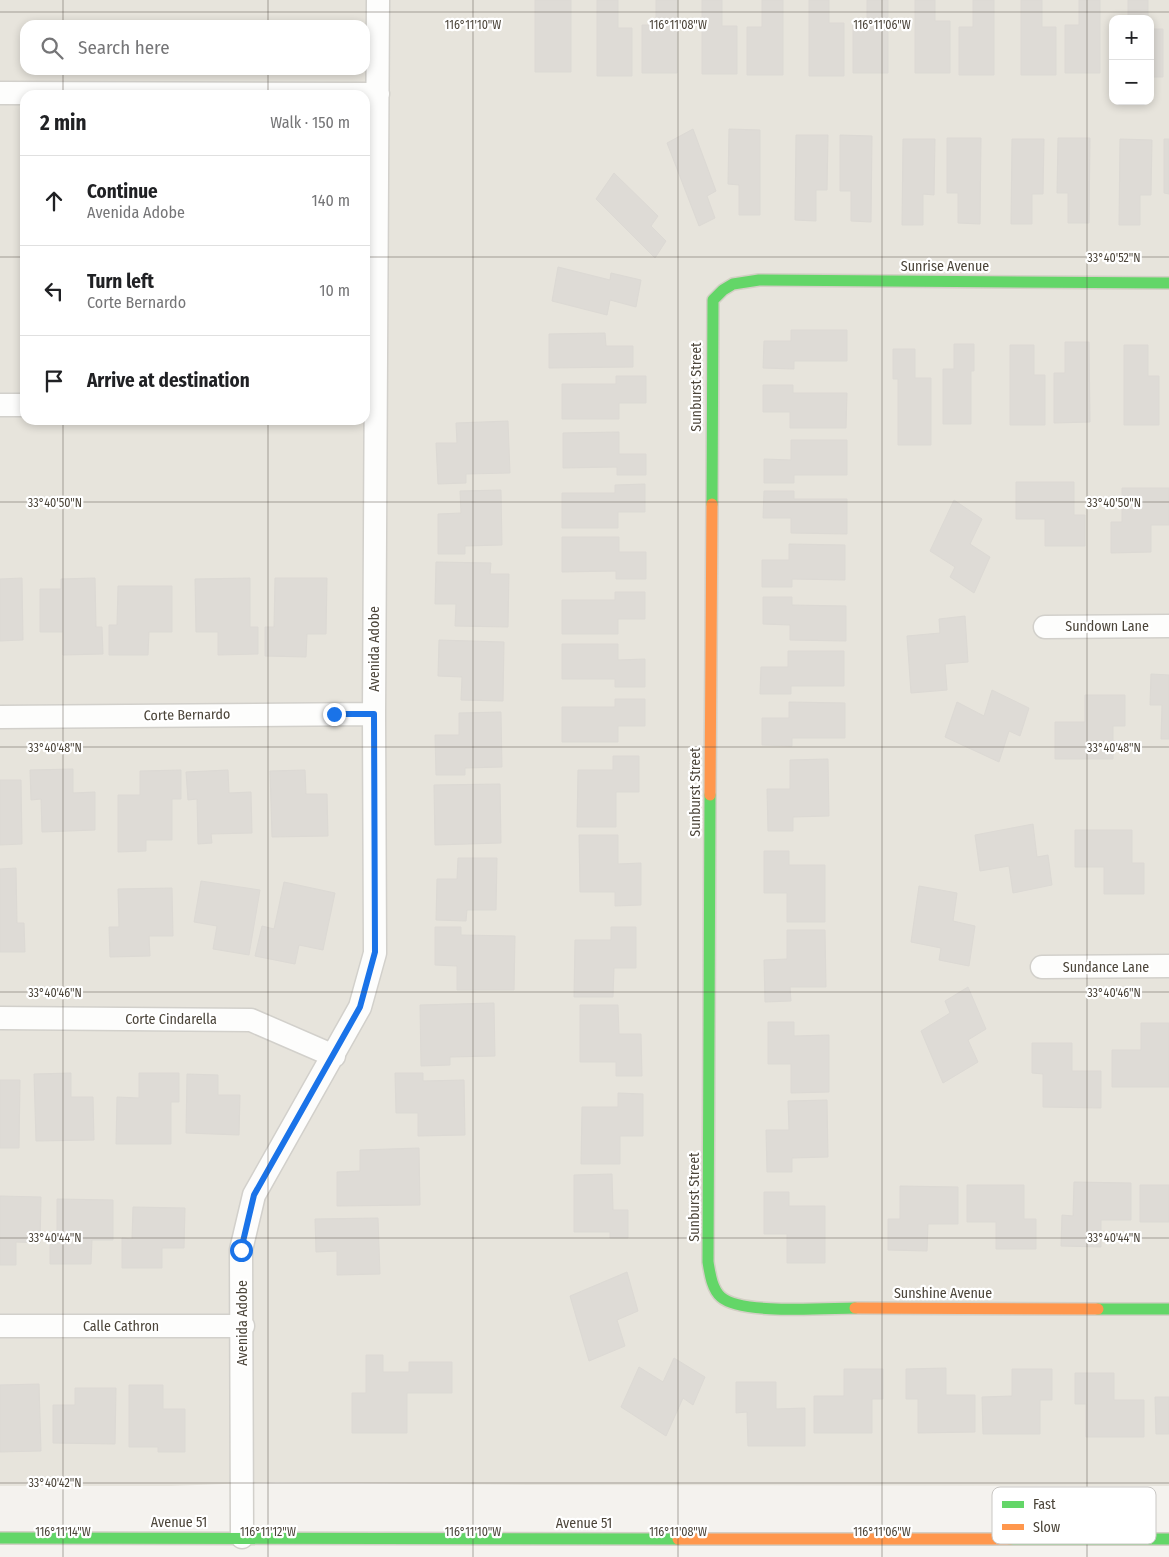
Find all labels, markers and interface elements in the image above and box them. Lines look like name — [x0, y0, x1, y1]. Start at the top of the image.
map controls — [1109, 15, 1154, 105]
button: + — [1109, 15, 1154, 60]
text: 116°11'10"W — [445, 18, 501, 32]
text: 116°11'08"W — [649, 18, 707, 32]
text: 116°11'06"W — [853, 18, 911, 32]
search box — [20, 20, 370, 75]
icon: search — [38, 34, 66, 62]
text: Search here — [78, 36, 170, 59]
button: − — [1109, 60, 1154, 105]
text: 2 min — [40, 110, 87, 136]
text: Walk · 150 m — [270, 113, 350, 132]
text: Continue — [87, 180, 158, 203]
icon: ahead — [40, 187, 68, 215]
text: 140 m — [312, 191, 350, 210]
text: Avenida Adobe — [87, 203, 185, 222]
text: 33°40'52"N — [1087, 251, 1141, 265]
street label: Sunrise Avenue — [901, 258, 989, 275]
text: Turn left — [87, 270, 154, 293]
icon: left — [40, 277, 68, 305]
text: 10 m — [319, 281, 350, 300]
text: Corte Bernardo — [87, 293, 186, 312]
street label: Sunburst Street — [688, 342, 705, 432]
icon: arrive — [40, 367, 68, 395]
text: Arrive at destination — [87, 369, 250, 392]
text: 33°40'50"N — [28, 496, 82, 510]
text: 33°40'50"N — [1087, 496, 1141, 510]
street label: Avenida Adobe — [366, 606, 383, 692]
street label: Sundown Lane — [1065, 618, 1149, 635]
route end — [323, 703, 346, 726]
street label: Corte Bernardo — [143, 706, 231, 724]
text: 33°40'48"N — [28, 741, 82, 755]
text: 33°40'48"N — [1087, 741, 1141, 755]
street label: Sunburst Street — [687, 747, 704, 837]
street label: Sundance Lane — [1063, 959, 1149, 976]
text: 33°40'46"N — [28, 986, 82, 1000]
text: 33°40'46"N — [1087, 986, 1141, 1000]
street label: Corte Cindarella — [125, 1011, 217, 1028]
street label: Sunburst Street — [686, 1152, 703, 1242]
text: 33°40'44"N — [28, 1231, 82, 1245]
text: 33°40'44"N — [1087, 1231, 1141, 1245]
route start — [230, 1239, 253, 1262]
street label: Avenida Adobe — [234, 1280, 251, 1366]
street label: Sunshine Avenue — [894, 1285, 992, 1302]
street label: Calle Cathron — [83, 1318, 159, 1335]
text: 33°40'42"N — [28, 1476, 82, 1490]
legend — [992, 1487, 1156, 1544]
text: Fast — [1033, 1496, 1056, 1513]
street label: Avenue 51 — [151, 1514, 207, 1531]
street label: Avenue 51 — [556, 1515, 612, 1532]
text: Slow — [1033, 1519, 1060, 1536]
text: 116°11'14"W — [35, 1525, 91, 1539]
text: 116°11'12"W — [240, 1525, 296, 1539]
text: 116°11'10"W — [445, 1525, 501, 1539]
text: 116°11'08"W — [649, 1525, 707, 1539]
text: 116°11'06"W — [853, 1525, 911, 1539]

